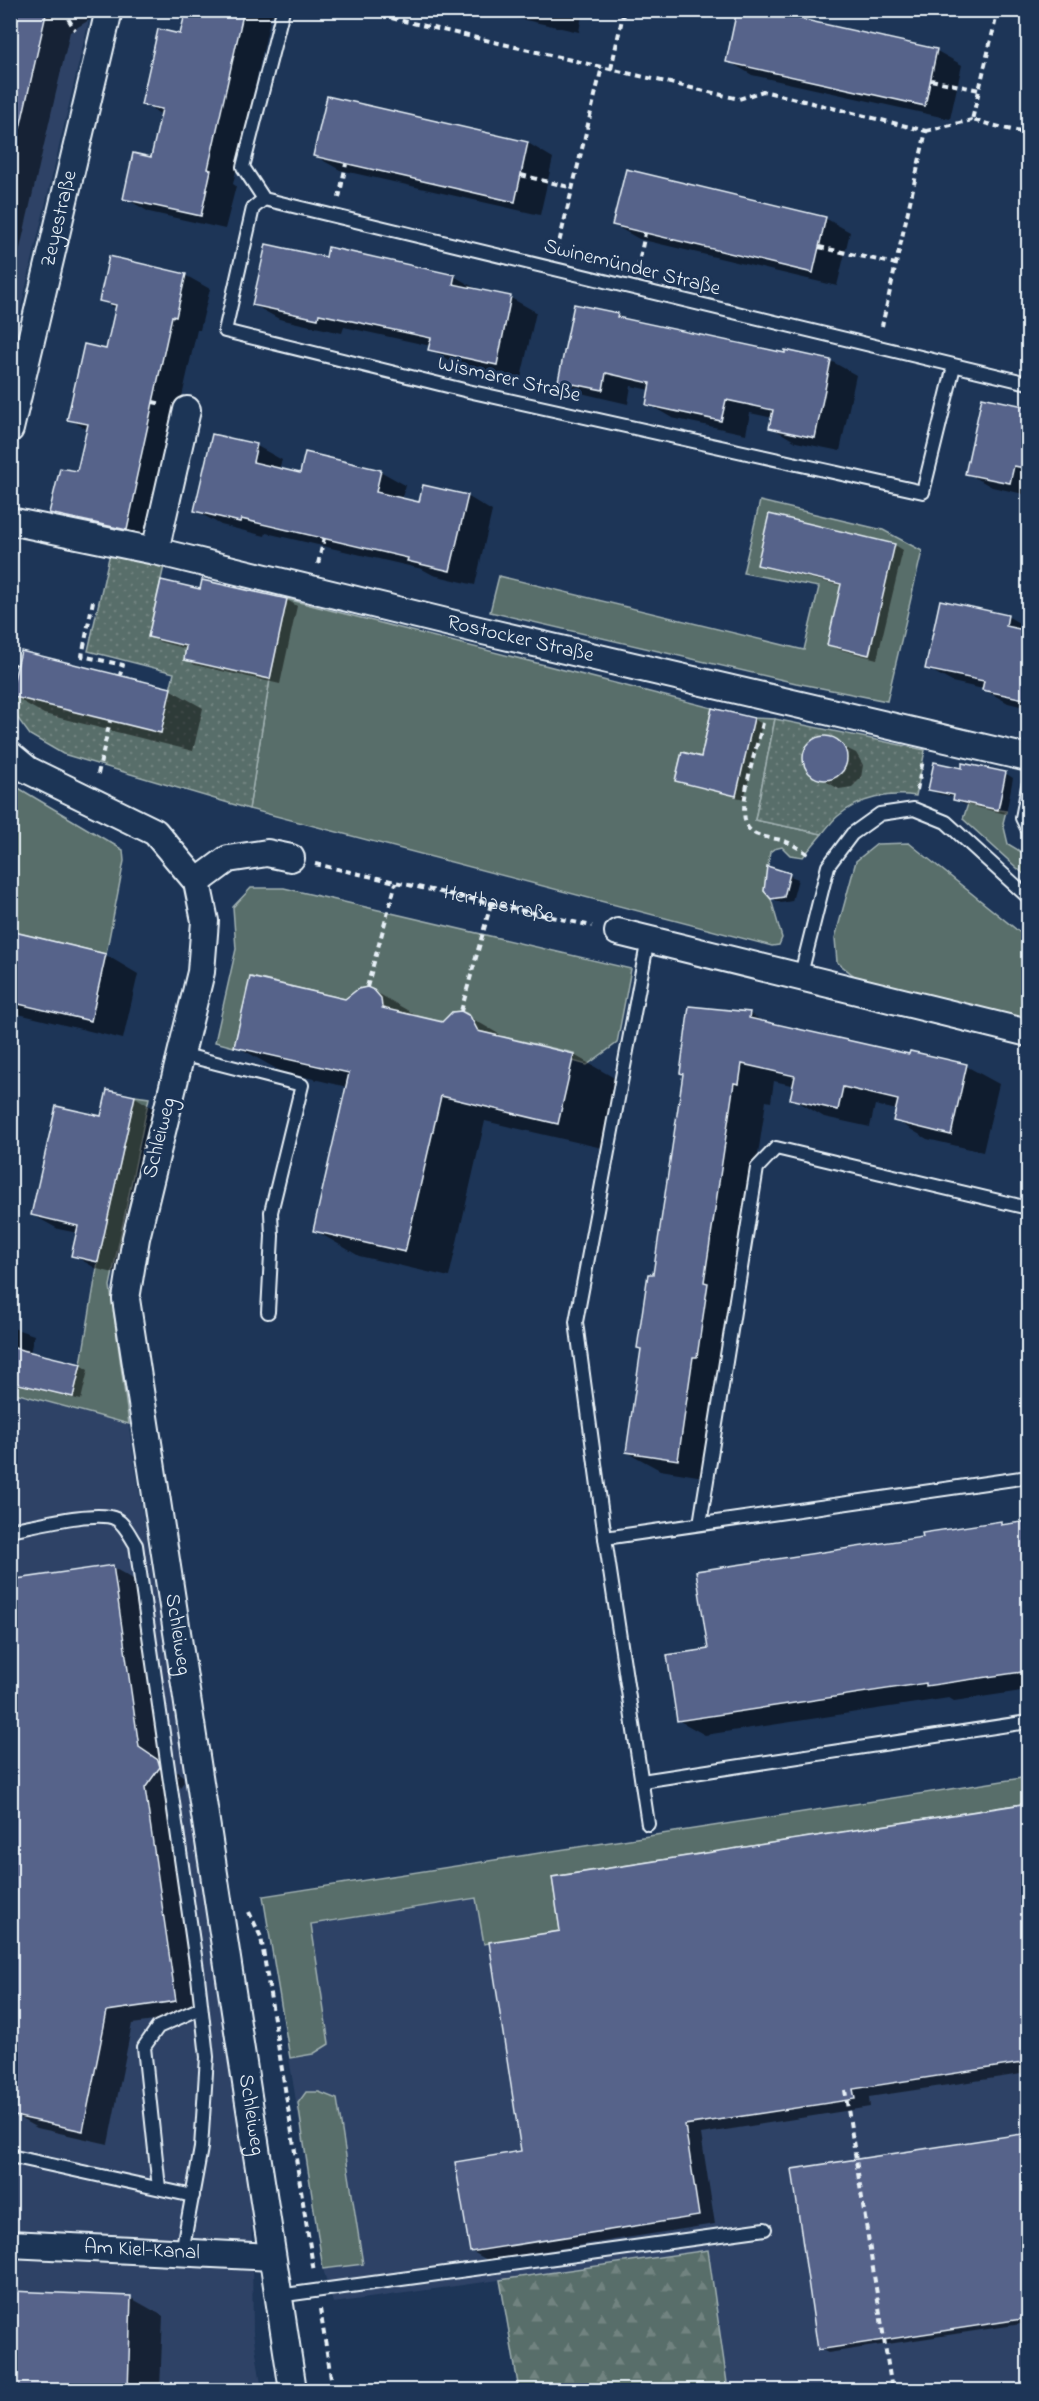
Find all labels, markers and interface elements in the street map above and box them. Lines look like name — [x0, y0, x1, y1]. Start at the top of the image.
street label: Zeyestraße — [34, 167, 86, 270]
street label: Swinemünder Straße — [540, 232, 724, 305]
street label: Wismarer Straße — [435, 349, 584, 411]
street label: Rostocker Straße — [444, 608, 597, 671]
street label: Herthastraße — [440, 878, 557, 932]
street label: Schleiweg — [136, 1095, 186, 1182]
street label: Schleiweg — [156, 1592, 198, 1678]
street label: Schleiweg — [230, 2072, 272, 2158]
street label: Am Kiel-Kanal — [83, 2233, 201, 2268]

